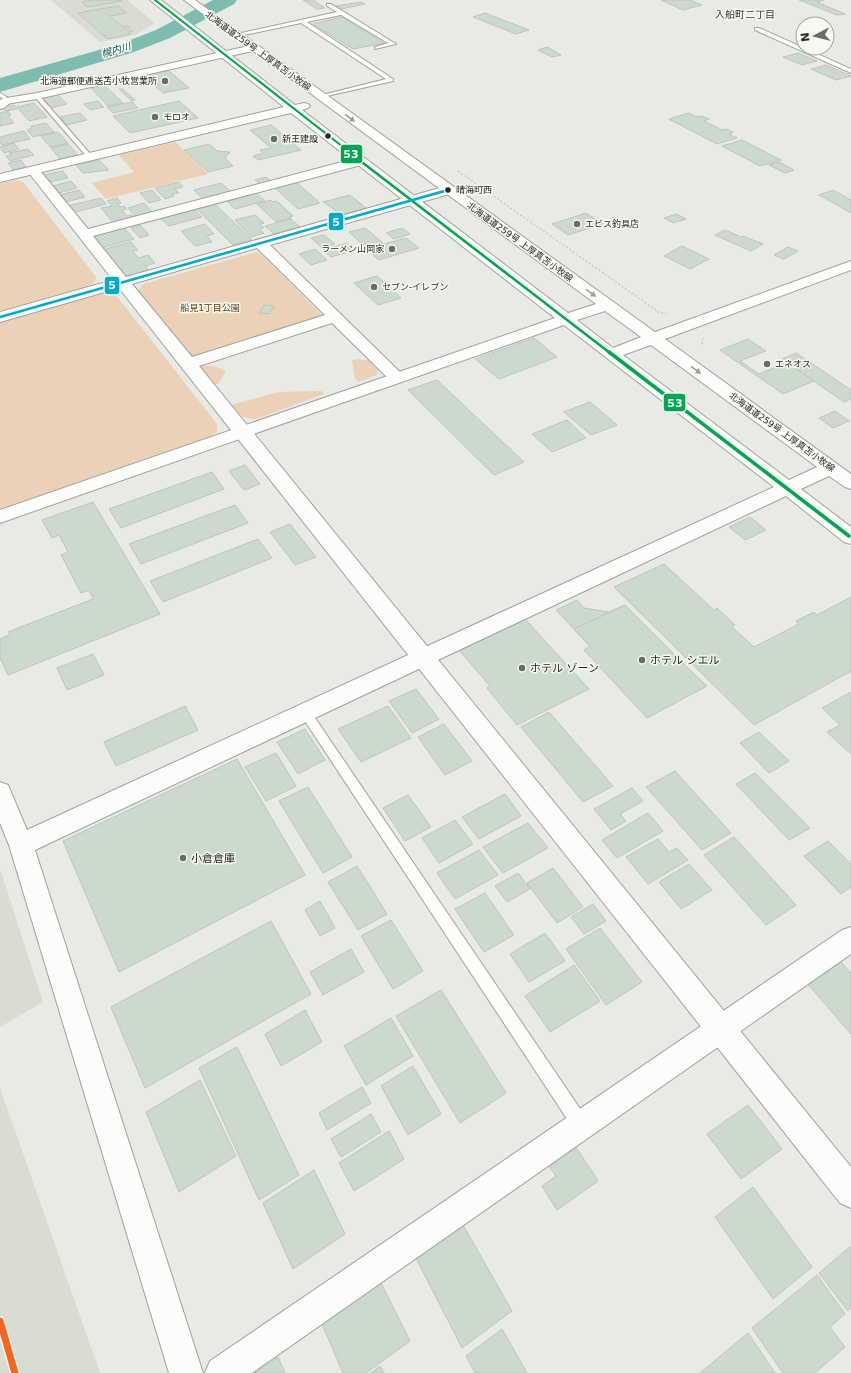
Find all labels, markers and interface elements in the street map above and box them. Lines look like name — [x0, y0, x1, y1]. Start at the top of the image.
street label: 北海道道259号 上厚真苫小牧線 — [203, 9, 314, 93]
district label: 入船町二丁目 — [715, 9, 775, 20]
north arrow — [795, 16, 835, 56]
text: N — [799, 32, 813, 43]
water label: 幌内川 — [100, 40, 133, 60]
place label: 北海道郵便逓送苫小牧営業所 — [40, 76, 157, 86]
marker: 北海道郵便逓送苫小牧営業所 — [160, 76, 170, 86]
marker: モロオ — [150, 112, 160, 122]
place label: モロオ — [163, 112, 190, 122]
one-way arrow — [344, 114, 355, 122]
unlabelled marker — [323, 131, 333, 141]
marker: 新王建設 — [269, 134, 279, 144]
place label: 新王建設 — [282, 134, 318, 144]
line badge: 53 — [340, 144, 363, 164]
text: 53 — [343, 148, 359, 161]
marker: 晴海町西 — [443, 185, 453, 195]
place label: 晴海町西 — [456, 185, 492, 195]
street label: 北海道道259号 上厚真苫小牧線 — [465, 200, 576, 284]
line badge: 5 — [328, 212, 344, 231]
text: 5 — [332, 216, 340, 229]
place label: エビス釣具店 — [585, 218, 639, 229]
marker: エビス釣具店 — [572, 219, 582, 229]
place label: ラーメン山岡家 — [321, 244, 385, 254]
marker: ラーメン山岡家 — [387, 244, 397, 254]
line badge: 5 — [104, 276, 120, 295]
text: 5 — [108, 279, 116, 292]
marker: セブン-イレブン — [369, 282, 379, 292]
place label: セブン-イレブン — [382, 282, 448, 292]
one-way arrow — [585, 289, 596, 297]
park label: 船見1丁目公園 — [180, 303, 240, 313]
marker: エネオス — [762, 359, 772, 369]
place label: エネオス — [775, 359, 811, 369]
one-way arrow — [690, 366, 701, 374]
street label: 北海道道259号 上厚真苫小牧線 — [727, 390, 838, 474]
line badge: 53 — [663, 393, 686, 412]
text: 53 — [667, 397, 683, 410]
place label: ホテル シエル — [650, 654, 720, 667]
marker: ホテル シエル — [637, 655, 647, 665]
place label: ホテル ゾーン — [530, 662, 599, 675]
marker: ホテル ゾーン — [517, 663, 527, 673]
place label: 小倉倉庫 — [191, 852, 235, 865]
marker: 小倉倉庫 — [178, 853, 188, 863]

